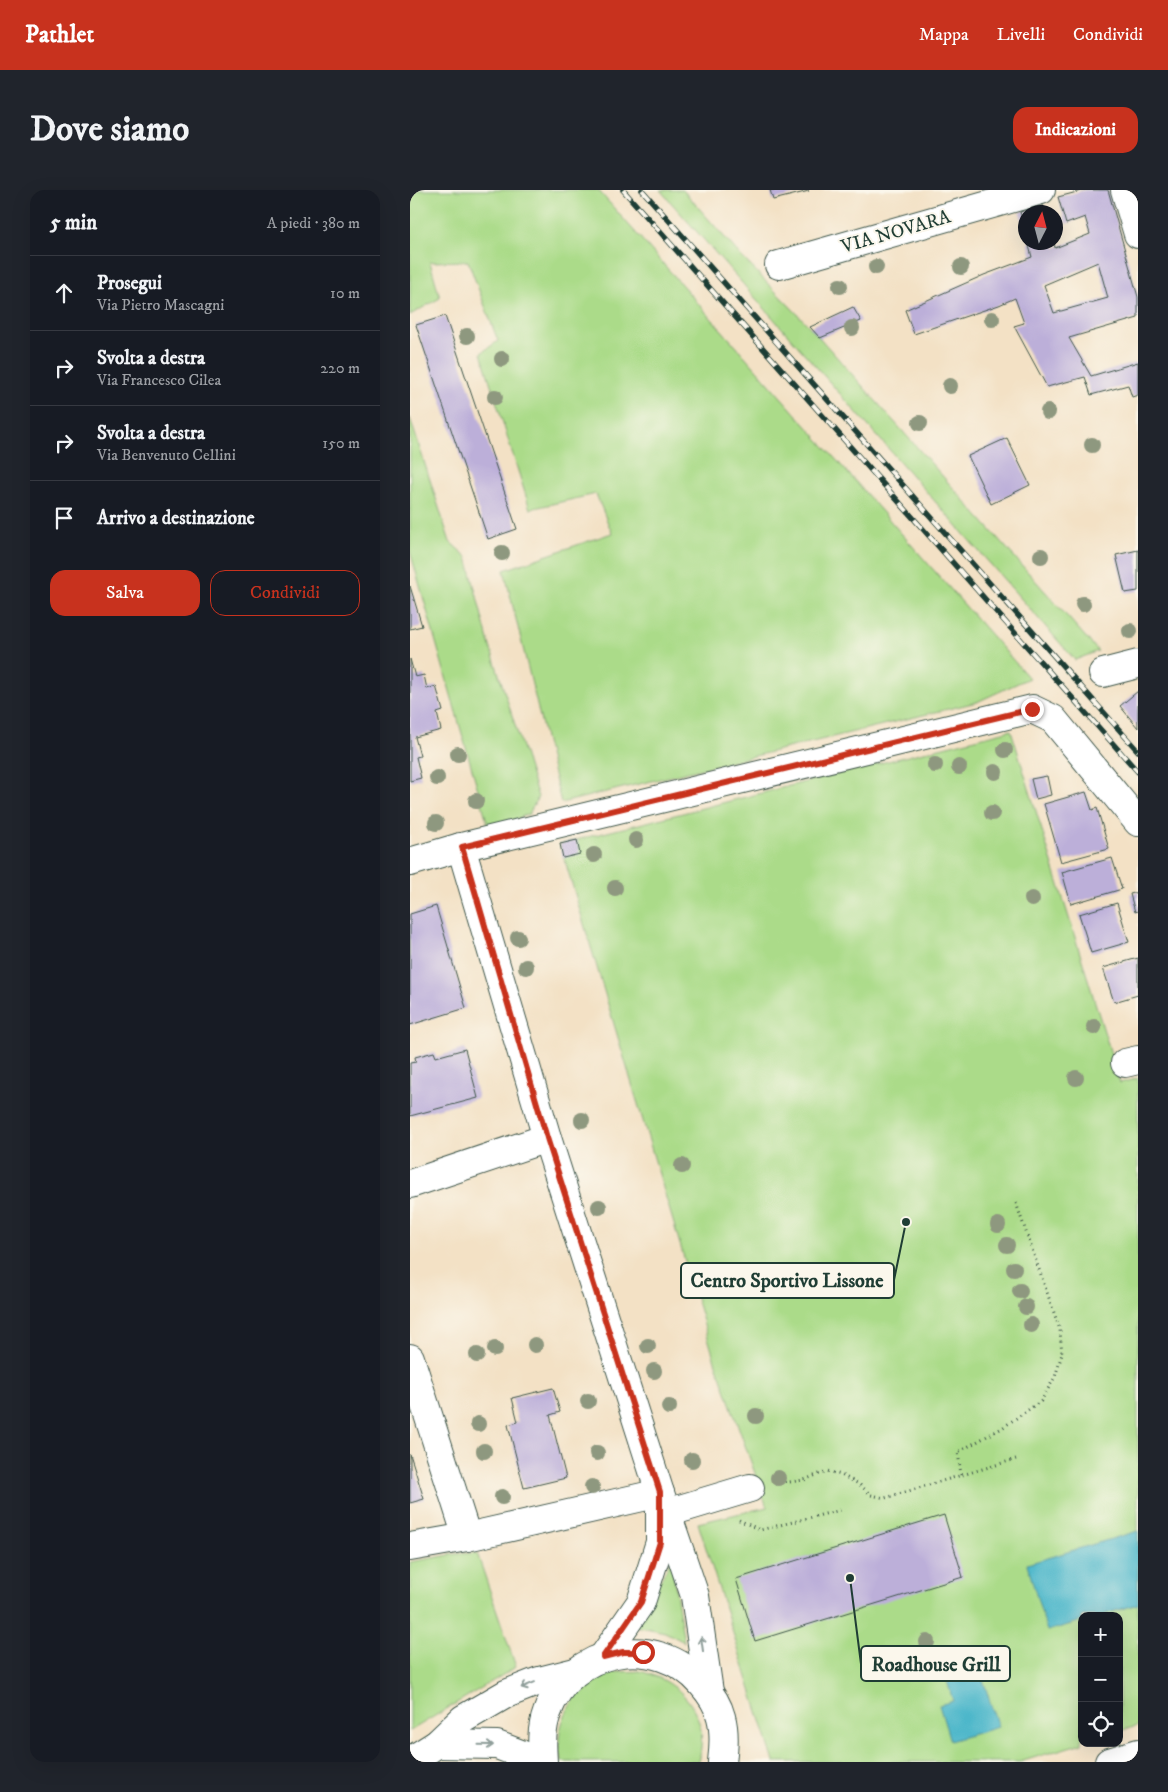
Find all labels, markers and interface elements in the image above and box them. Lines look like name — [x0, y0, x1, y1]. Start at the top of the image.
text: Pathlet — [25, 20, 94, 50]
text: Mappa — [919, 24, 969, 46]
text: Livelli — [997, 24, 1045, 46]
text: Condividi — [1073, 24, 1143, 46]
button: Indicazioni — [1013, 107, 1138, 153]
text: Dove siamo — [30, 108, 189, 152]
street label: VIA NOVARA — [838, 205, 954, 259]
north arrow — [1018, 205, 1063, 250]
text: 5 min — [50, 210, 97, 236]
text: A piedi · 380 m — [267, 213, 360, 233]
text: Prosegui — [97, 272, 162, 295]
icon: ahead — [50, 279, 78, 307]
text: 10 m — [330, 283, 360, 303]
text: Via Pietro Mascagni — [97, 295, 224, 315]
text: Svolta a destra — [97, 347, 205, 370]
icon: right — [50, 354, 78, 382]
text: 220 m — [320, 358, 360, 378]
text: Via Francesco Cilea — [97, 370, 221, 390]
text: Svolta a destra — [97, 422, 205, 445]
icon: right — [50, 429, 78, 457]
text: 150 m — [322, 433, 360, 453]
text: Via Benvenuto Cellini — [97, 445, 236, 465]
icon: arrive — [50, 504, 78, 532]
text: Arrivo a destinazione — [97, 507, 255, 530]
button: Salva — [50, 570, 200, 616]
button: Condividi — [210, 570, 360, 616]
route end — [1021, 698, 1044, 721]
callout: Centro Sportivo Lissone — [681, 1263, 894, 1298]
text: Centro Sportivo Lissone — [690, 1269, 884, 1294]
map controls — [1078, 1612, 1123, 1747]
button: + — [1078, 1612, 1123, 1657]
one-way arrow — [697, 1636, 707, 1652]
route start — [632, 1641, 655, 1664]
callout: Roadhouse Grill — [861, 1646, 1010, 1681]
text: Roadhouse Grill — [871, 1653, 1002, 1678]
button: − — [1078, 1657, 1123, 1702]
one-way arrow — [521, 1681, 536, 1691]
button: locate — [1078, 1702, 1123, 1747]
one-way arrow — [478, 1740, 494, 1750]

